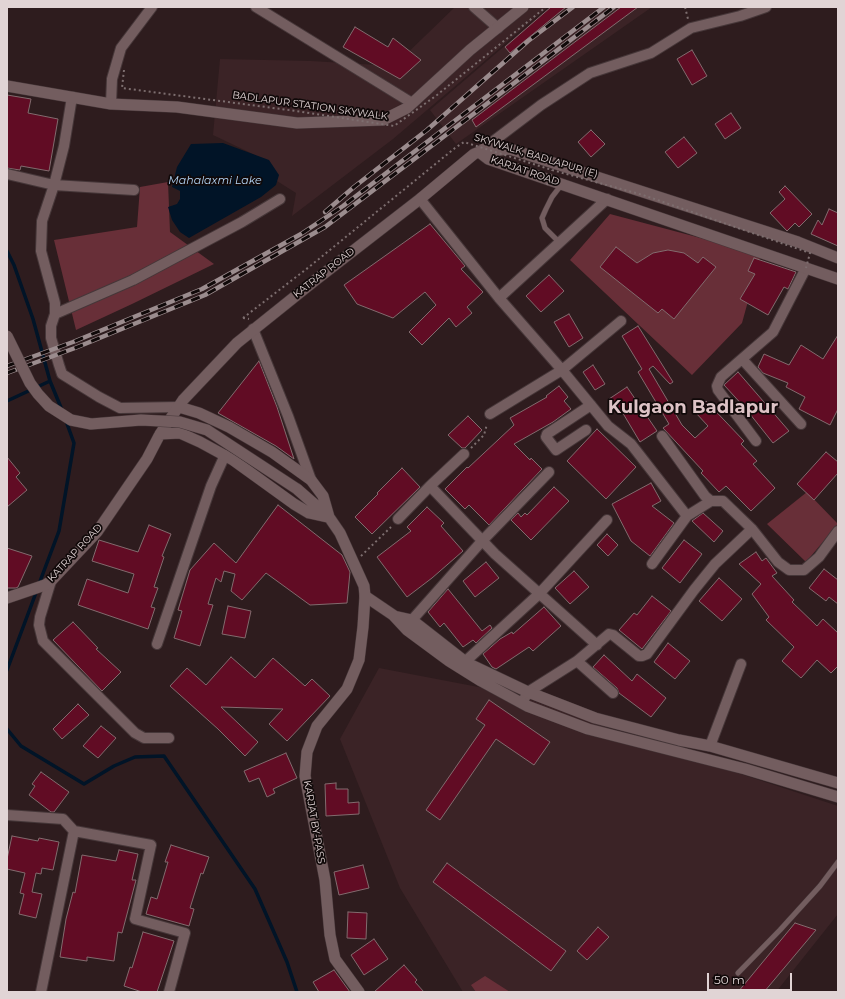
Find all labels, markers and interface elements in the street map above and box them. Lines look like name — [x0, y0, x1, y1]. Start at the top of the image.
street label: BADLAPUR STATION SKYWALK — [231, 89, 389, 123]
street label: SKYWALK, BADLAPUR (E) — [473, 131, 599, 181]
street label: KARJAT ROAD — [489, 154, 561, 188]
water label: Mahalaxmi Lake — [168, 174, 262, 188]
street label: KATRAP ROAD — [291, 245, 357, 301]
district label: Kulgaon Badlapur — [608, 397, 778, 419]
street label: KATRAP ROAD — [45, 522, 105, 584]
street label: KARJAT BY-PASS — [301, 779, 327, 865]
scale bar — [709, 965, 794, 991]
text: 50 m — [714, 972, 745, 987]

